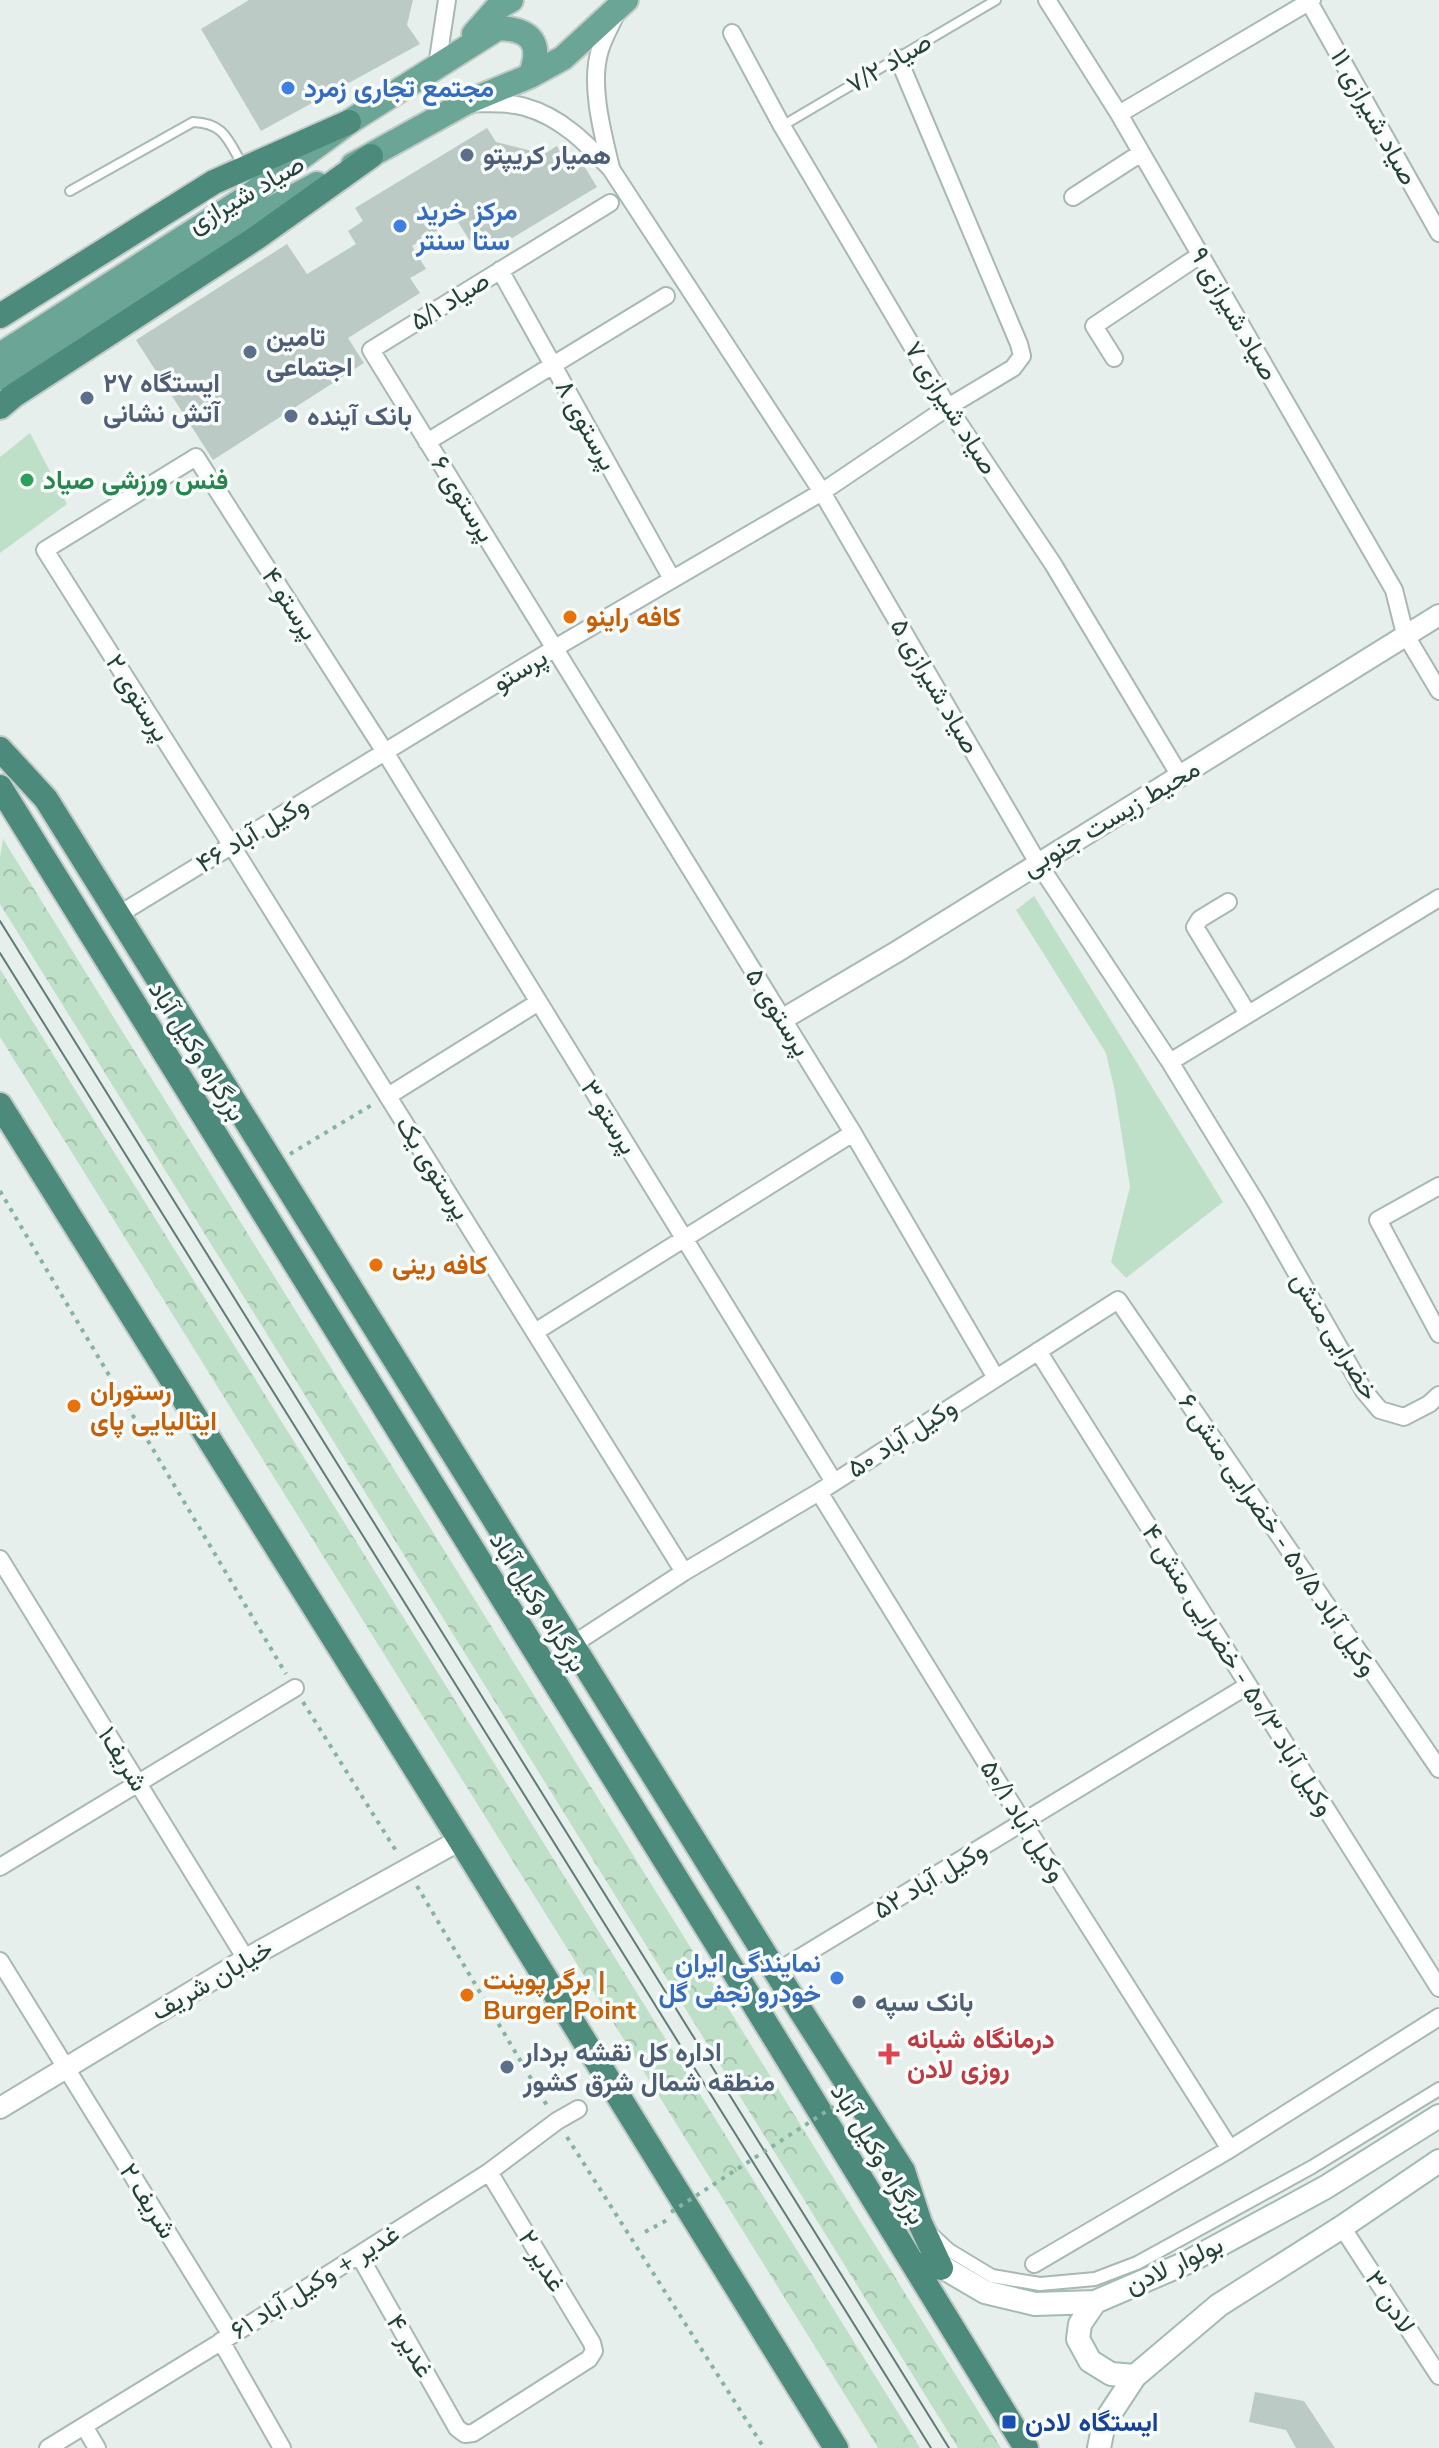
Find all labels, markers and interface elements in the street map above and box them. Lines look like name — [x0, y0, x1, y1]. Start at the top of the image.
street label: صیاد ۷/۲ — [840, 24, 938, 102]
street label: صیاد شیرازی ۱۱ — [1322, 42, 1426, 192]
place label: مجتمع تجاری زمرد — [304, 71, 494, 106]
marker: مجتمع تجاری زمرد — [279, 79, 297, 97]
place label: همیار کریپتو — [483, 138, 611, 173]
street label: صیاد شیرازی — [181, 146, 311, 242]
marker: همیار کریپتو — [458, 146, 476, 164]
place label: مرکز خرید ستا سنتر — [415, 194, 518, 259]
marker: مرکز خرید ستا سنتر — [391, 217, 409, 235]
street label: صیاد شیرازی ۹ — [1182, 241, 1286, 387]
street label: صیاد ۵/۱ — [404, 263, 496, 339]
place label: تامین اجتماعی — [266, 320, 353, 385]
street label: صیاد شیرازی ۷ — [896, 335, 1006, 481]
marker: تامین اجتماعی — [241, 343, 259, 361]
place label: ایستگاه ۲۷ آتش نشانی — [103, 366, 222, 431]
street label: پرستوی ۸ — [547, 373, 625, 477]
marker: ایستگاه ۲۷ آتش نشانی — [78, 389, 96, 407]
place label: بانک آینده — [307, 399, 412, 434]
marker: بانک آینده — [282, 407, 300, 425]
street label: پرستوی ۶ — [423, 449, 503, 549]
place label: فنس ورزشی صیاد — [43, 463, 228, 498]
marker: فنس ورزشی صیاد — [18, 471, 36, 489]
street label: پرستو ۴ — [254, 561, 326, 647]
place label: کافه راینو — [586, 600, 681, 635]
marker: کافه راینو — [561, 608, 579, 626]
street label: صیاد شیرازی ۵ — [882, 612, 988, 760]
street label: پرستو — [486, 640, 554, 700]
street label: پرستوی ۲ — [97, 648, 179, 748]
street label: محیط زیست جنوبی — [1015, 751, 1207, 885]
street label: ۴۶ وکیل آباد — [190, 787, 314, 881]
street label: پرستوی ۵ — [737, 961, 819, 1063]
street label: بزرگراه وکیل آباد — [140, 974, 254, 1128]
street label: پرستو ۳ — [572, 1073, 646, 1161]
street label: پرستوی یک — [387, 1110, 479, 1226]
place label: کافه رینی — [392, 1248, 488, 1283]
marker: کافه رینی — [367, 1256, 385, 1274]
street label: خضرایی منش — [1283, 1265, 1387, 1407]
place label: رستوران ایتالیایی پای — [90, 1374, 217, 1439]
street label: وکیل آباد ۵۰/۵ - خضرایی منش ۶ — [1170, 1387, 1386, 1683]
street label: ۵۰ وکیل آباد — [841, 1390, 963, 1486]
marker: رستوران ایتالیایی پای — [65, 1397, 83, 1415]
street label: وکیل آباد ۵۰/۳ - خضرایی منش ۴ — [1134, 1517, 1342, 1823]
street label: بزرگراه وکیل آباد — [481, 1525, 595, 1679]
street label: شریف١ — [90, 1720, 156, 1798]
street label: وکیل آباد ۵۰/۱ — [972, 1753, 1074, 1889]
street label: ۵۲ وکیل آباد — [867, 1833, 993, 1927]
street label: خیابان شریف — [145, 1931, 279, 2029]
place label: نمایندگی ایران خودرو نجفی گل — [659, 1946, 821, 2011]
place label: برگر پوینت | Burger Point — [483, 1963, 637, 2028]
marker: نمایندگی ایران خودرو نجفی گل — [828, 1969, 846, 1987]
place label: بانک سپه — [875, 1985, 974, 2020]
marker: برگر پوینت | Burger Point — [458, 1986, 476, 2004]
marker: بانک سپه — [850, 1993, 868, 2011]
place label: درمانگاه شبانه روزی لادن — [907, 2022, 1055, 2087]
place label: اداره کل نقشه بردار منطقه شمال شرق کشور — [522, 2035, 775, 2100]
marker: درمانگاه شبانه روزی لادن — [878, 2043, 900, 2065]
marker: اداره کل نقشه بردار منطقه شمال شرق کشور — [498, 2058, 516, 2076]
street label: بزرگراه وکیل آباد — [822, 2077, 934, 2231]
street label: شریف ۲ — [111, 2156, 185, 2246]
street label: غدیر + وکیل آباد ۶۱ — [224, 2216, 406, 2348]
street label: غدیر ۲ — [510, 2223, 574, 2299]
street label: بولوار لادن — [1119, 2227, 1229, 2303]
street label: لادن ۳ — [1357, 2264, 1423, 2340]
street label: غدیر ۴ — [378, 2308, 442, 2384]
place label: ایستگاه لادن — [1025, 2405, 1159, 2440]
marker: ایستگاه لادن — [1000, 2413, 1018, 2431]

